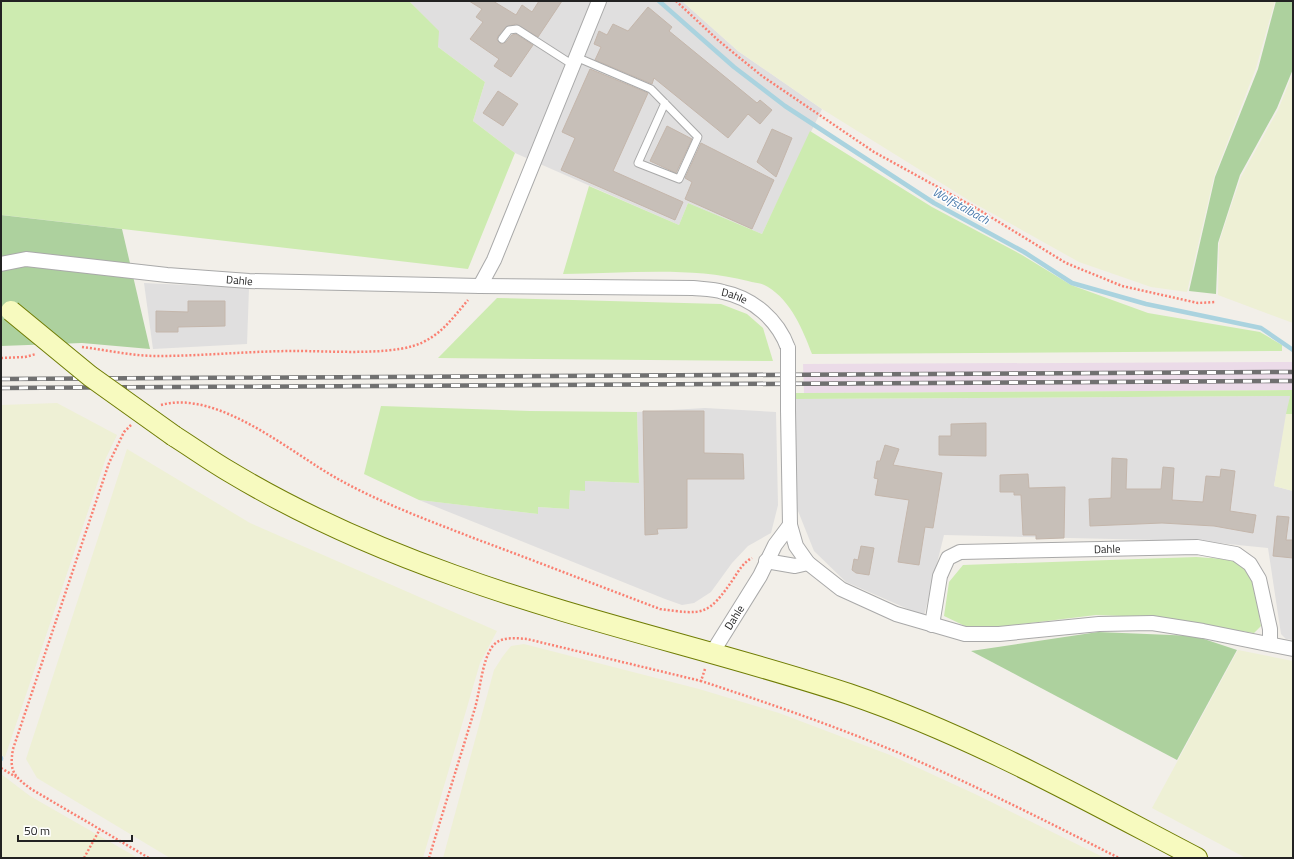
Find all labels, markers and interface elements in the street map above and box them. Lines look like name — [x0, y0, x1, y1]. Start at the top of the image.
water label: Wolfstalbach — [929, 182, 994, 229]
street label: Dahle — [226, 271, 253, 289]
street label: Dahle — [720, 284, 751, 308]
street label: Dahle — [1094, 541, 1121, 557]
street label: Dahle — [720, 601, 748, 633]
scale bar — [18, 817, 132, 843]
text: 50 m — [24, 821, 50, 840]

